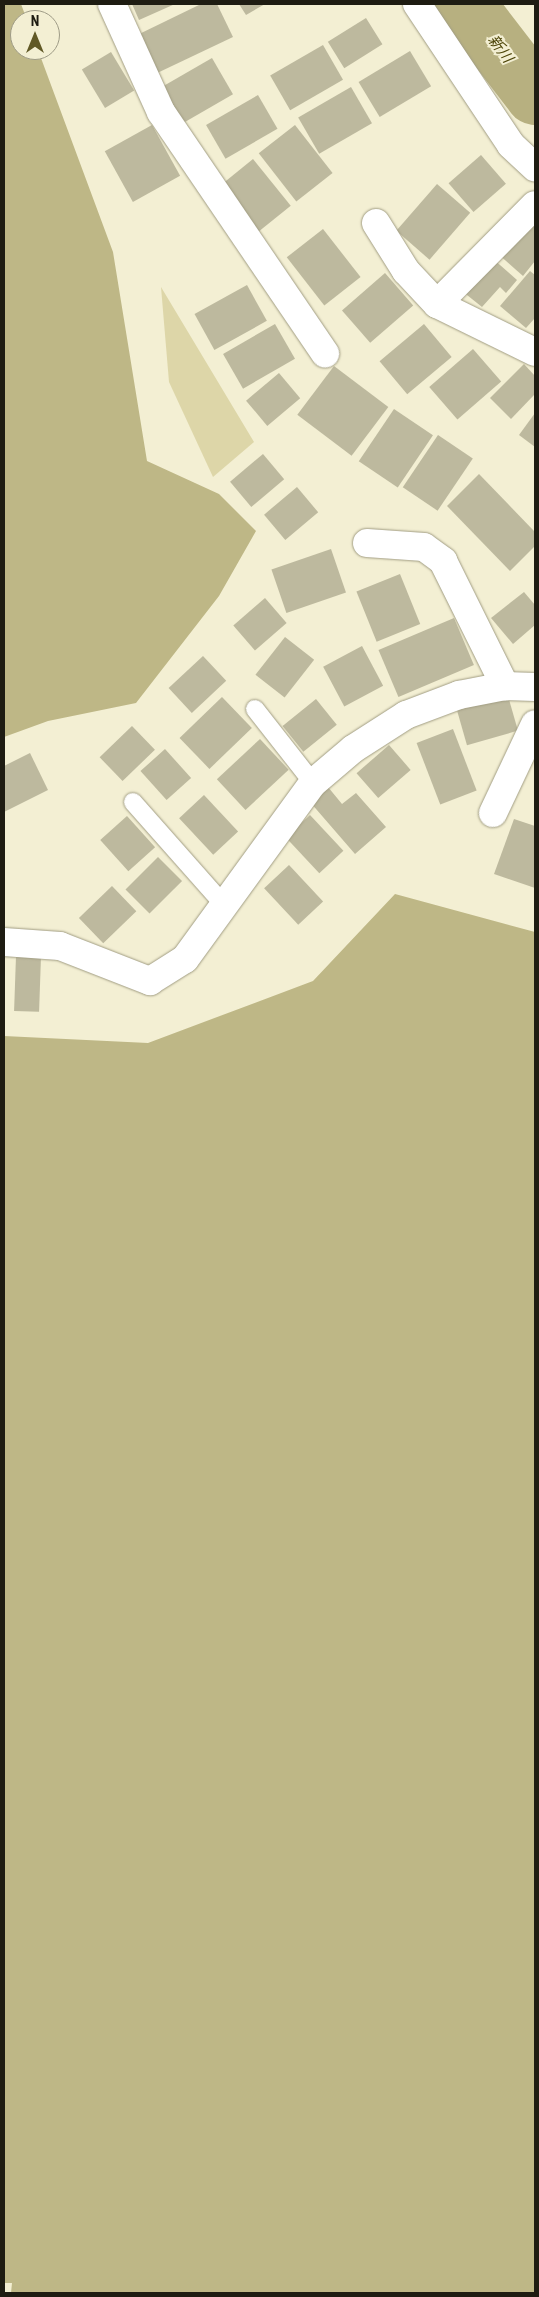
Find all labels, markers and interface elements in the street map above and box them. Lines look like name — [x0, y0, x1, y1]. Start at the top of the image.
north arrow — [10, 10, 60, 60]
text: N — [31, 13, 39, 29]
water label: 新川 — [484, 32, 516, 66]

